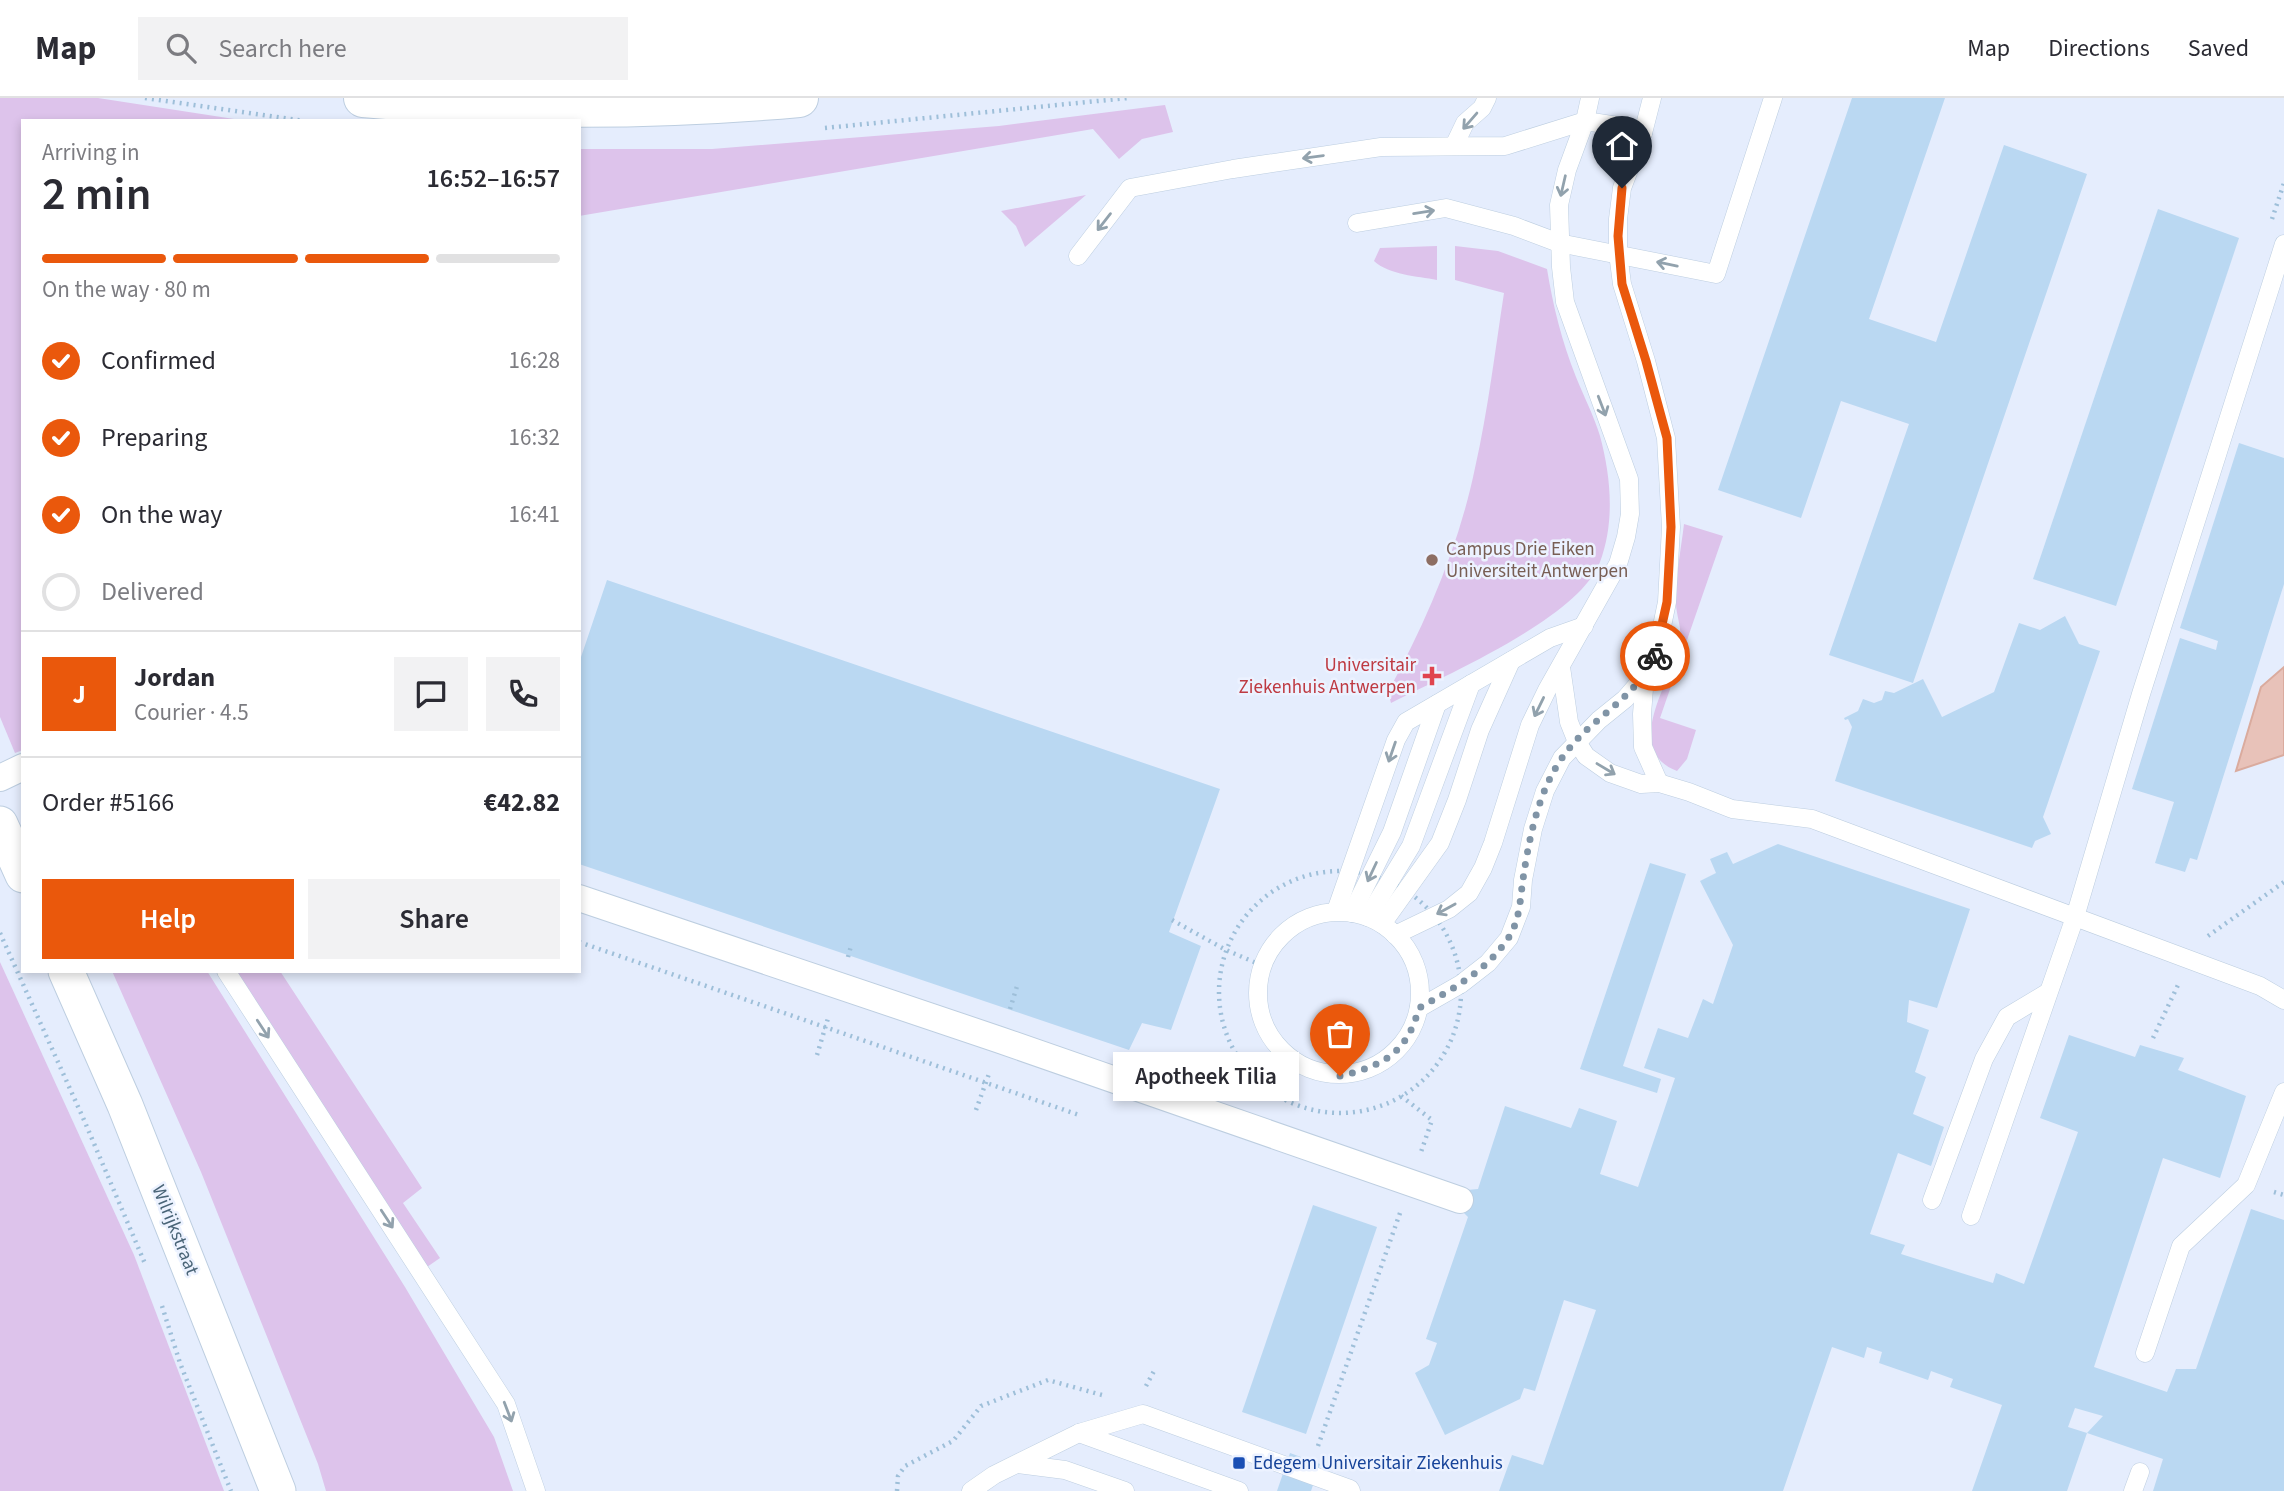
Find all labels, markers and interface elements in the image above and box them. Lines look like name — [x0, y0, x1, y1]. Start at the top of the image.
search box — [138, 17, 628, 80]
text: Map — [35, 25, 96, 72]
icon: search — [162, 29, 200, 67]
text: Search here — [218, 30, 347, 67]
text: Map — [1967, 31, 2010, 66]
text: Directions — [2048, 31, 2150, 66]
text: Saved — [2188, 31, 2249, 66]
one-way arrow — [1462, 112, 1478, 130]
pin — [1592, 116, 1652, 188]
icon: home — [1603, 127, 1641, 165]
text: Arriving in — [42, 136, 140, 169]
one-way arrow — [1303, 151, 1325, 164]
text: 16:52–16:57 — [427, 160, 560, 197]
text: 2 min — [42, 162, 151, 227]
one-way arrow — [1556, 174, 1569, 197]
one-way arrow — [1413, 205, 1435, 218]
one-way arrow — [1096, 212, 1112, 230]
one-way arrow — [1656, 256, 1679, 270]
text: On the way · 80 m — [42, 273, 211, 306]
icon: check — [42, 342, 80, 380]
text: Confirmed — [101, 342, 216, 379]
text: 16:28 — [509, 344, 560, 377]
one-way arrow — [1597, 394, 1610, 416]
icon: check — [42, 419, 80, 457]
text: Preparing — [101, 419, 207, 456]
text: 16:32 — [509, 421, 560, 454]
icon: check — [42, 496, 80, 534]
text: On the way — [101, 496, 222, 533]
text: 16:41 — [509, 498, 560, 531]
place label: Campus Drie Eiken Universiteit Antwerpen — [1446, 536, 1628, 585]
marker: Campus Drie Eiken Universiteit Antwerpen — [1424, 552, 1440, 568]
text: Delivered — [101, 573, 204, 610]
courier — [1620, 621, 1690, 691]
icon: bike — [1636, 637, 1674, 675]
place label: Universitair Ziekenhuis Antwerpen — [1239, 652, 1416, 701]
button: chat — [394, 657, 468, 731]
button: phone — [486, 657, 560, 731]
text: Jordan — [134, 659, 215, 696]
marker: Universitair Ziekenhuis Antwerpen — [1422, 666, 1442, 686]
text: J — [72, 676, 86, 713]
text: Courier · 4.5 — [134, 696, 249, 729]
one-way arrow — [1532, 696, 1545, 717]
one-way arrow — [1385, 740, 1397, 762]
one-way arrow — [1595, 762, 1615, 776]
text: Order #5166 — [42, 784, 174, 821]
text: €42.82 — [484, 784, 560, 821]
one-way arrow — [1365, 861, 1378, 883]
button: Help — [42, 879, 294, 959]
button: Share — [308, 879, 560, 959]
one-way arrow — [1437, 902, 1457, 916]
pin — [1310, 1004, 1370, 1076]
icon: bag — [1321, 1015, 1359, 1053]
one-way arrow — [257, 1018, 271, 1038]
callout: Apotheek Tilia — [1112, 1052, 1298, 1100]
text: Apotheek Tilia — [1135, 1060, 1277, 1093]
street label: Wilrijkstraat — [145, 1181, 206, 1280]
one-way arrow — [381, 1209, 395, 1229]
one-way arrow — [502, 1401, 515, 1422]
place label: Edegem Universitair Ziekenhuis — [1253, 1450, 1503, 1477]
marker: Edegem Universitair Ziekenhuis — [1231, 1455, 1247, 1471]

